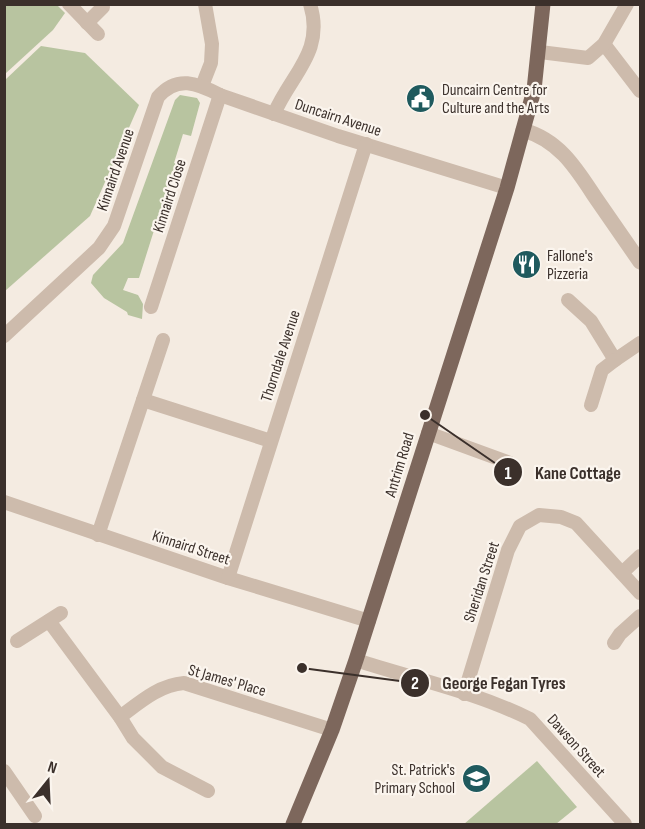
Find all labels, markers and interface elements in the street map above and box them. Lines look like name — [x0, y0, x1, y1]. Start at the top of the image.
place label: Duncairn Centre for Culture and the Arts — [442, 81, 550, 118]
public building icon: Duncairn Centre for Culture and the Arts — [405, 83, 437, 115]
street label: Duncairn Avenue — [292, 95, 384, 141]
street label: Kinnaird Avenue — [93, 126, 139, 214]
street label: Kinnaird Close — [149, 157, 191, 235]
place label: Fallone's Pizzeria — [547, 247, 593, 284]
restaurant icon: Fallone's Pizzeria — [510, 249, 542, 281]
street label: Thorndale Avenue — [257, 308, 305, 404]
street label: Antrim Road — [381, 431, 419, 500]
callout: Kane Cottage — [493, 454, 632, 490]
text: 1 — [504, 463, 512, 484]
text: Kane Cottage — [535, 463, 621, 484]
street label: Kinnaird Street — [150, 527, 232, 569]
street label: Sheridan Street — [460, 539, 504, 625]
street label: St James' Place — [186, 661, 268, 701]
callout: George Fegan Tyres — [400, 665, 577, 701]
text: 2 — [411, 673, 419, 694]
text: George Fegan Tyres — [442, 673, 566, 694]
street label: Dawson Street — [543, 711, 609, 782]
north arrow — [18, 751, 78, 811]
text: N — [45, 758, 59, 779]
place label: St. Patrick's Primary School — [374, 761, 455, 798]
school or university icon: St. Patrick's Primary School — [460, 763, 492, 795]

